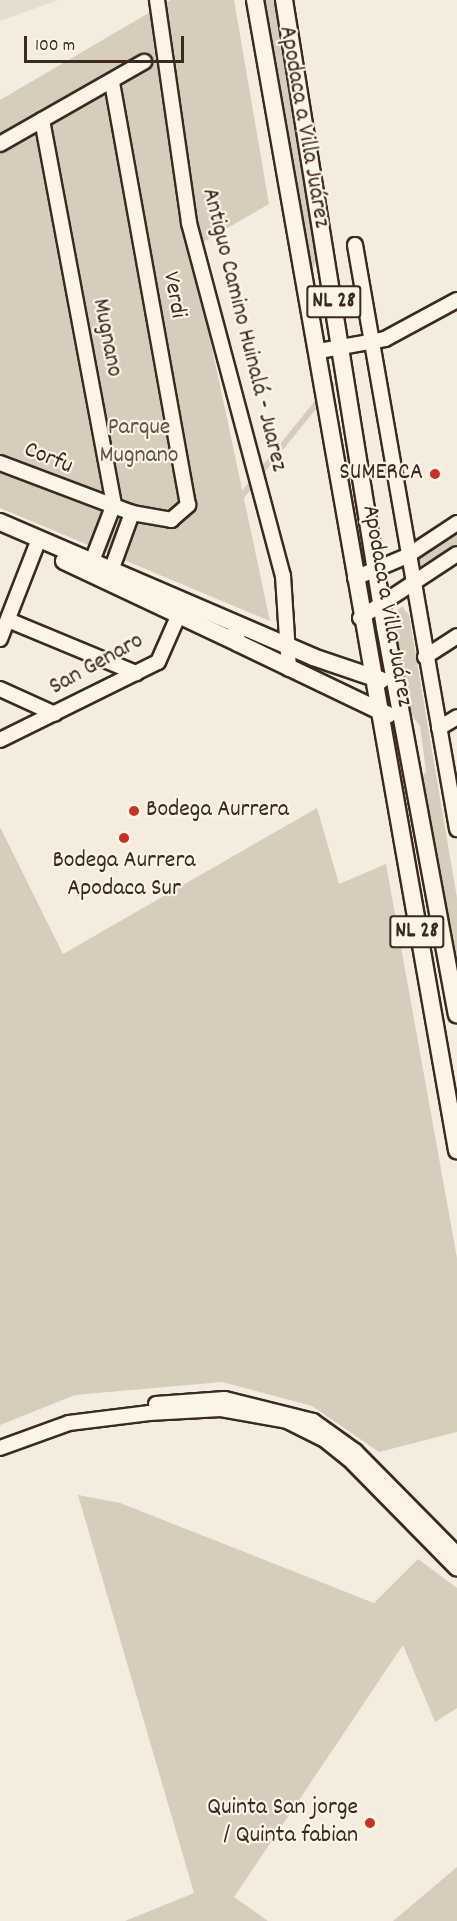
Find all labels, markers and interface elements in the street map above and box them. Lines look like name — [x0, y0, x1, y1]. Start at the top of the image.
scale bar — [27, 24, 188, 62]
street label: Apodaca a Villa Juárez — [271, 24, 335, 230]
text: 100 m — [35, 34, 75, 59]
street label: Antiguo Camino Huinalá - Juarez — [194, 185, 292, 475]
street label: Verdi — [155, 270, 191, 320]
road number: NL 28 — [306, 283, 362, 321]
street label: Mugnano — [84, 296, 128, 380]
park label: Parque Mugnano — [99, 415, 179, 471]
street label: Corfu — [19, 436, 77, 482]
place label: SUMERCA — [339, 460, 423, 488]
marker: SUMERCA — [428, 467, 442, 481]
street label: Apodaca a Villa Juárez — [354, 503, 418, 709]
street label: San Genaro — [45, 627, 149, 703]
place label: Bodega Aurrera — [146, 797, 289, 825]
marker: Bodega Aurrera — [127, 804, 141, 818]
marker: Bodega Aurrera Apodaca Sur — [117, 831, 131, 845]
place label: Bodega Aurrera Apodaca Sur — [52, 848, 196, 904]
road number: NL 28 — [388, 913, 446, 951]
place label: Quinta San jorge / Quinta fabian — [207, 1795, 358, 1851]
marker: Quinta San jorge / Quinta fabian — [363, 1816, 377, 1830]

